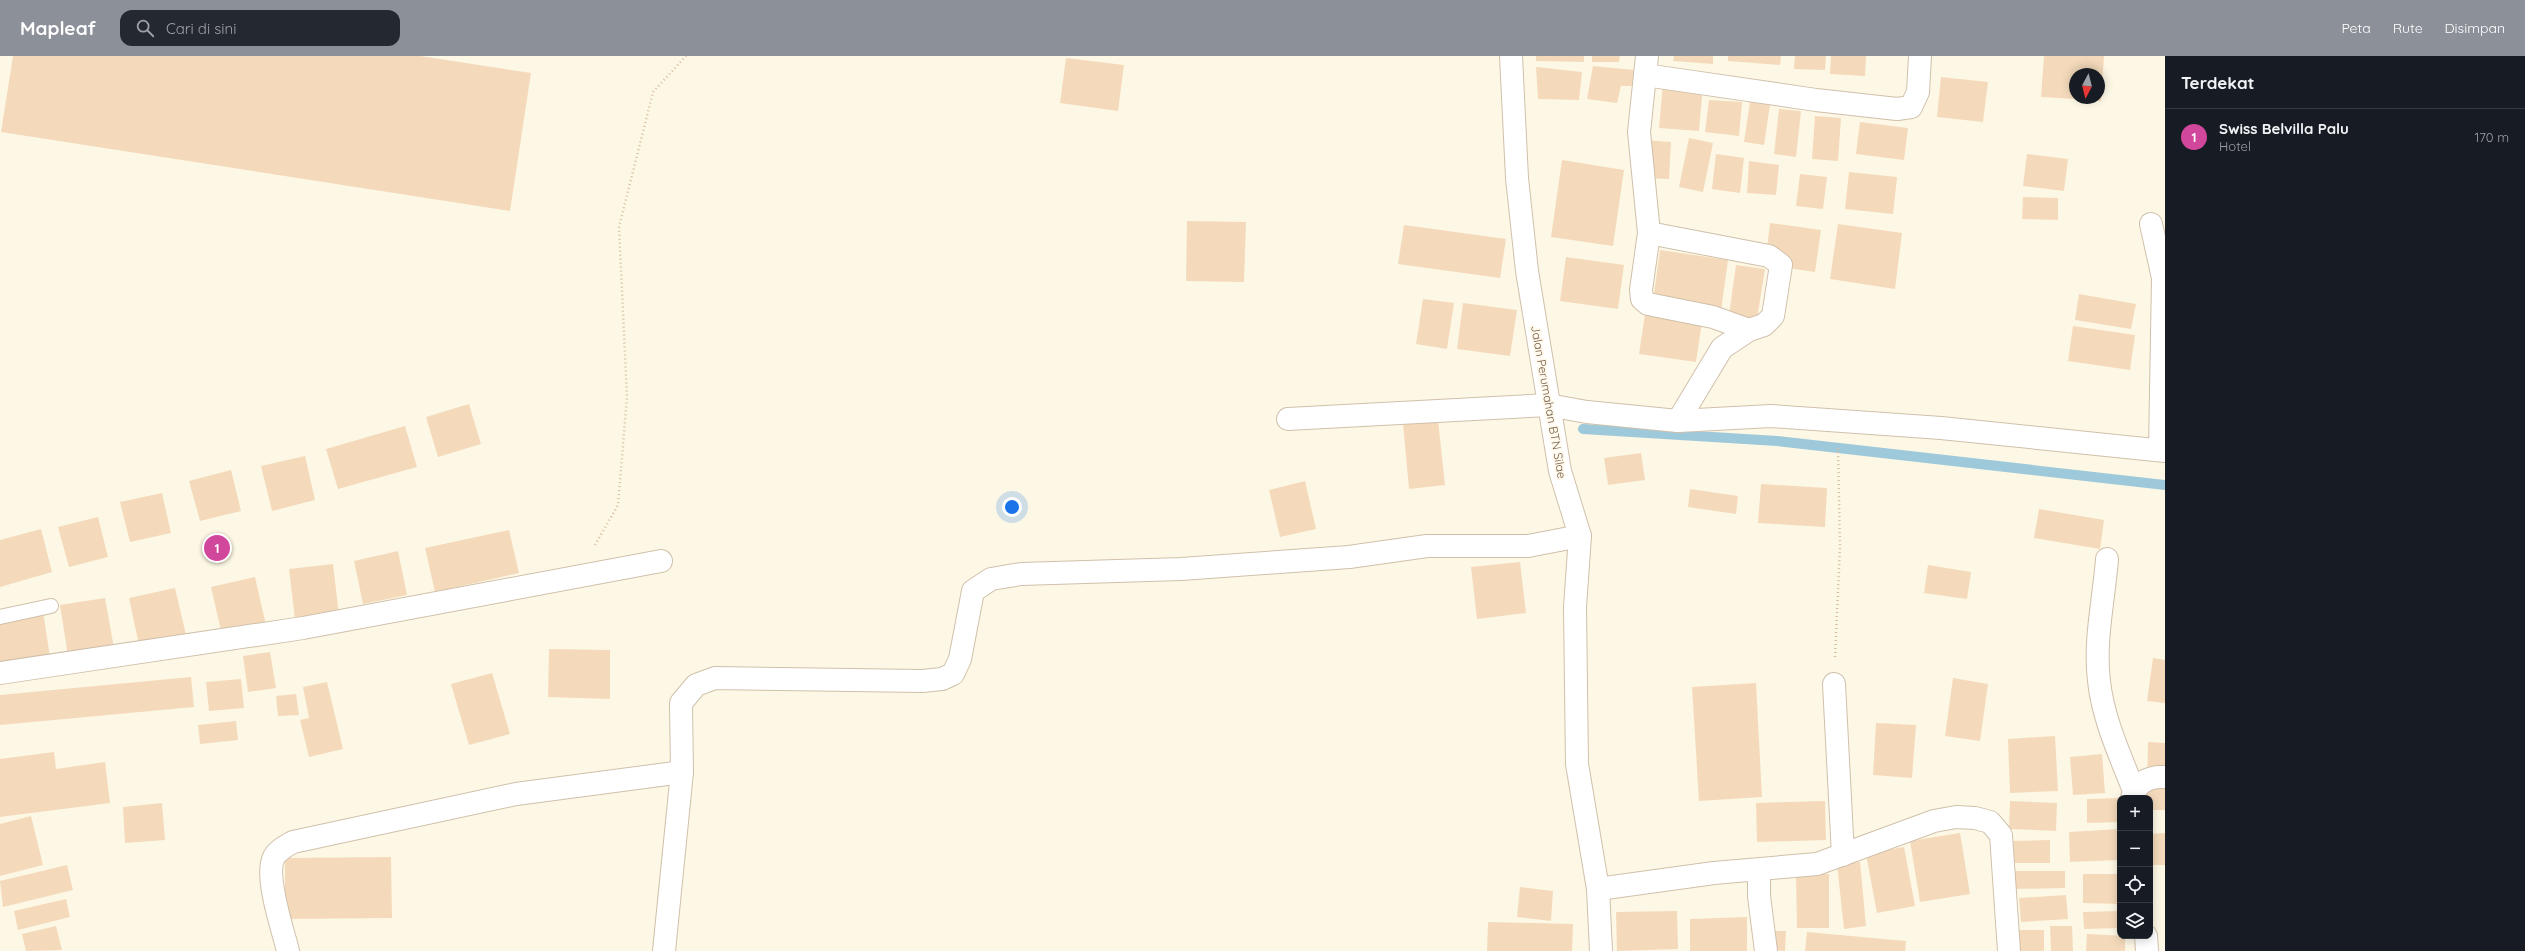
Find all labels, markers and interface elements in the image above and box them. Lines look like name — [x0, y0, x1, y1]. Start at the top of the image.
search box — [120, 10, 400, 46]
text: Mapleaf — [20, 16, 96, 40]
icon: search — [134, 17, 156, 39]
text: Cari di sini — [166, 19, 236, 38]
text: Peta — [2341, 19, 2371, 37]
text: Rute — [2393, 19, 2423, 37]
text: Disimpan — [2445, 19, 2505, 37]
north arrow — [2069, 68, 2105, 104]
text: Terdekat — [2181, 72, 2255, 93]
text: Swiss Belvilla Palu — [2219, 119, 2349, 138]
text: 1 — [2191, 129, 2197, 145]
text: 170 m — [2474, 129, 2509, 145]
text: Hotel — [2219, 138, 2251, 154]
street label: Jalan Perumahan BTN Silae — [1528, 324, 1570, 480]
your location — [1002, 497, 1022, 517]
pin: 1 — [204, 533, 230, 563]
map controls — [2117, 795, 2153, 939]
button: + — [2117, 795, 2153, 831]
button: − — [2117, 831, 2153, 867]
button: locate — [2117, 867, 2153, 903]
button: layers — [2117, 903, 2153, 939]

